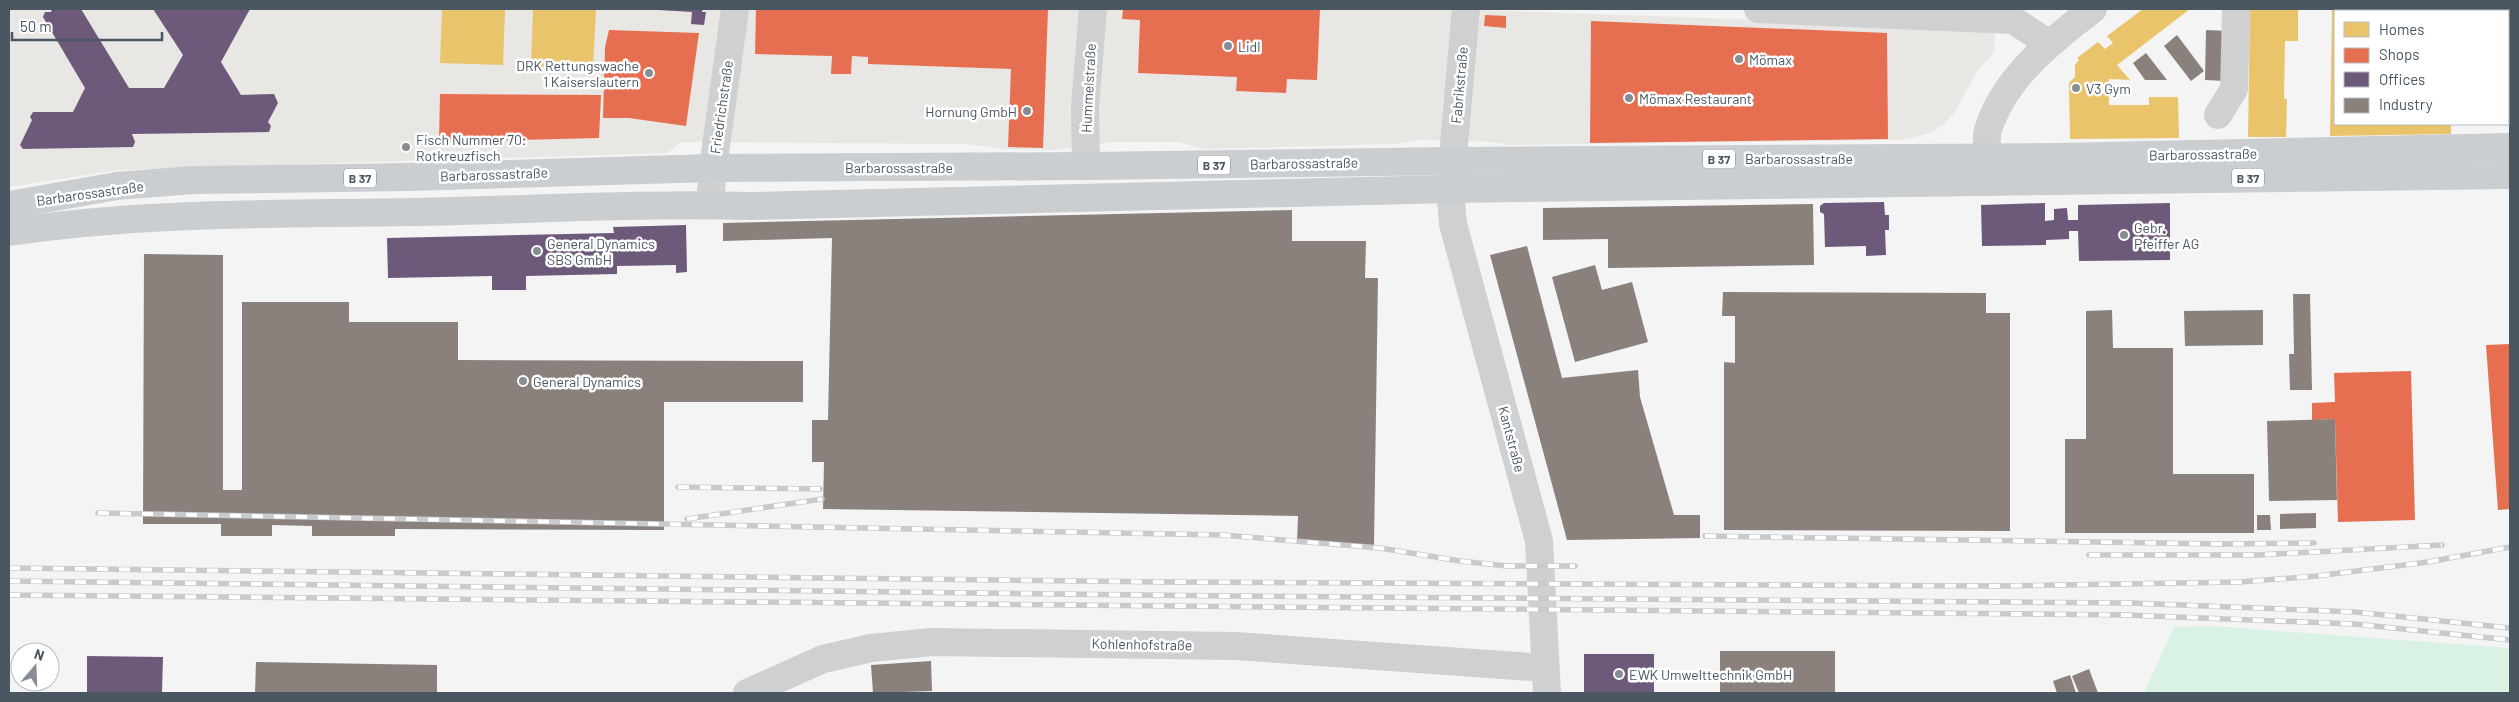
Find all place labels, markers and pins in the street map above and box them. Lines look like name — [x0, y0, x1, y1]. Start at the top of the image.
place label: Lidl — [1238, 38, 1260, 55]
marker: Lidl — [1222, 40, 1234, 52]
place label: Mömax — [1749, 51, 1792, 68]
marker: Mömax — [1733, 53, 1745, 65]
place label: DRK Rettungswache 1 Kaiserslautern — [516, 57, 639, 90]
marker: DRK Rettungswache 1 Kaiserslautern — [643, 67, 655, 79]
place label: V3 Gym — [2086, 80, 2131, 97]
marker: V3 Gym — [2070, 82, 2082, 94]
place label: Mömax Restaurant — [1639, 90, 1752, 107]
marker: Mömax Restaurant — [1623, 92, 1635, 104]
place label: Hornung GmbH — [925, 103, 1017, 120]
marker: Hornung GmbH — [1021, 105, 1033, 117]
place label: Fisch Nummer 70: Rotkreuzfisch — [416, 131, 527, 164]
marker: Fisch Nummer 70: Rotkreuzfisch — [400, 141, 412, 153]
place label: Gebr. Pfeiffer AG — [2134, 219, 2199, 252]
marker: Gebr. Pfeiffer AG — [2118, 229, 2130, 241]
place label: General Dynamics SBS GmbH — [547, 235, 655, 268]
marker: General Dynamics SBS GmbH — [531, 245, 543, 257]
place label: General Dynamics — [533, 373, 641, 390]
marker: General Dynamics — [517, 375, 529, 387]
place label: EWK Umwelttechnik GmbH — [1629, 666, 1792, 683]
marker: EWK Umwelttechnik GmbH — [1613, 668, 1625, 680]

